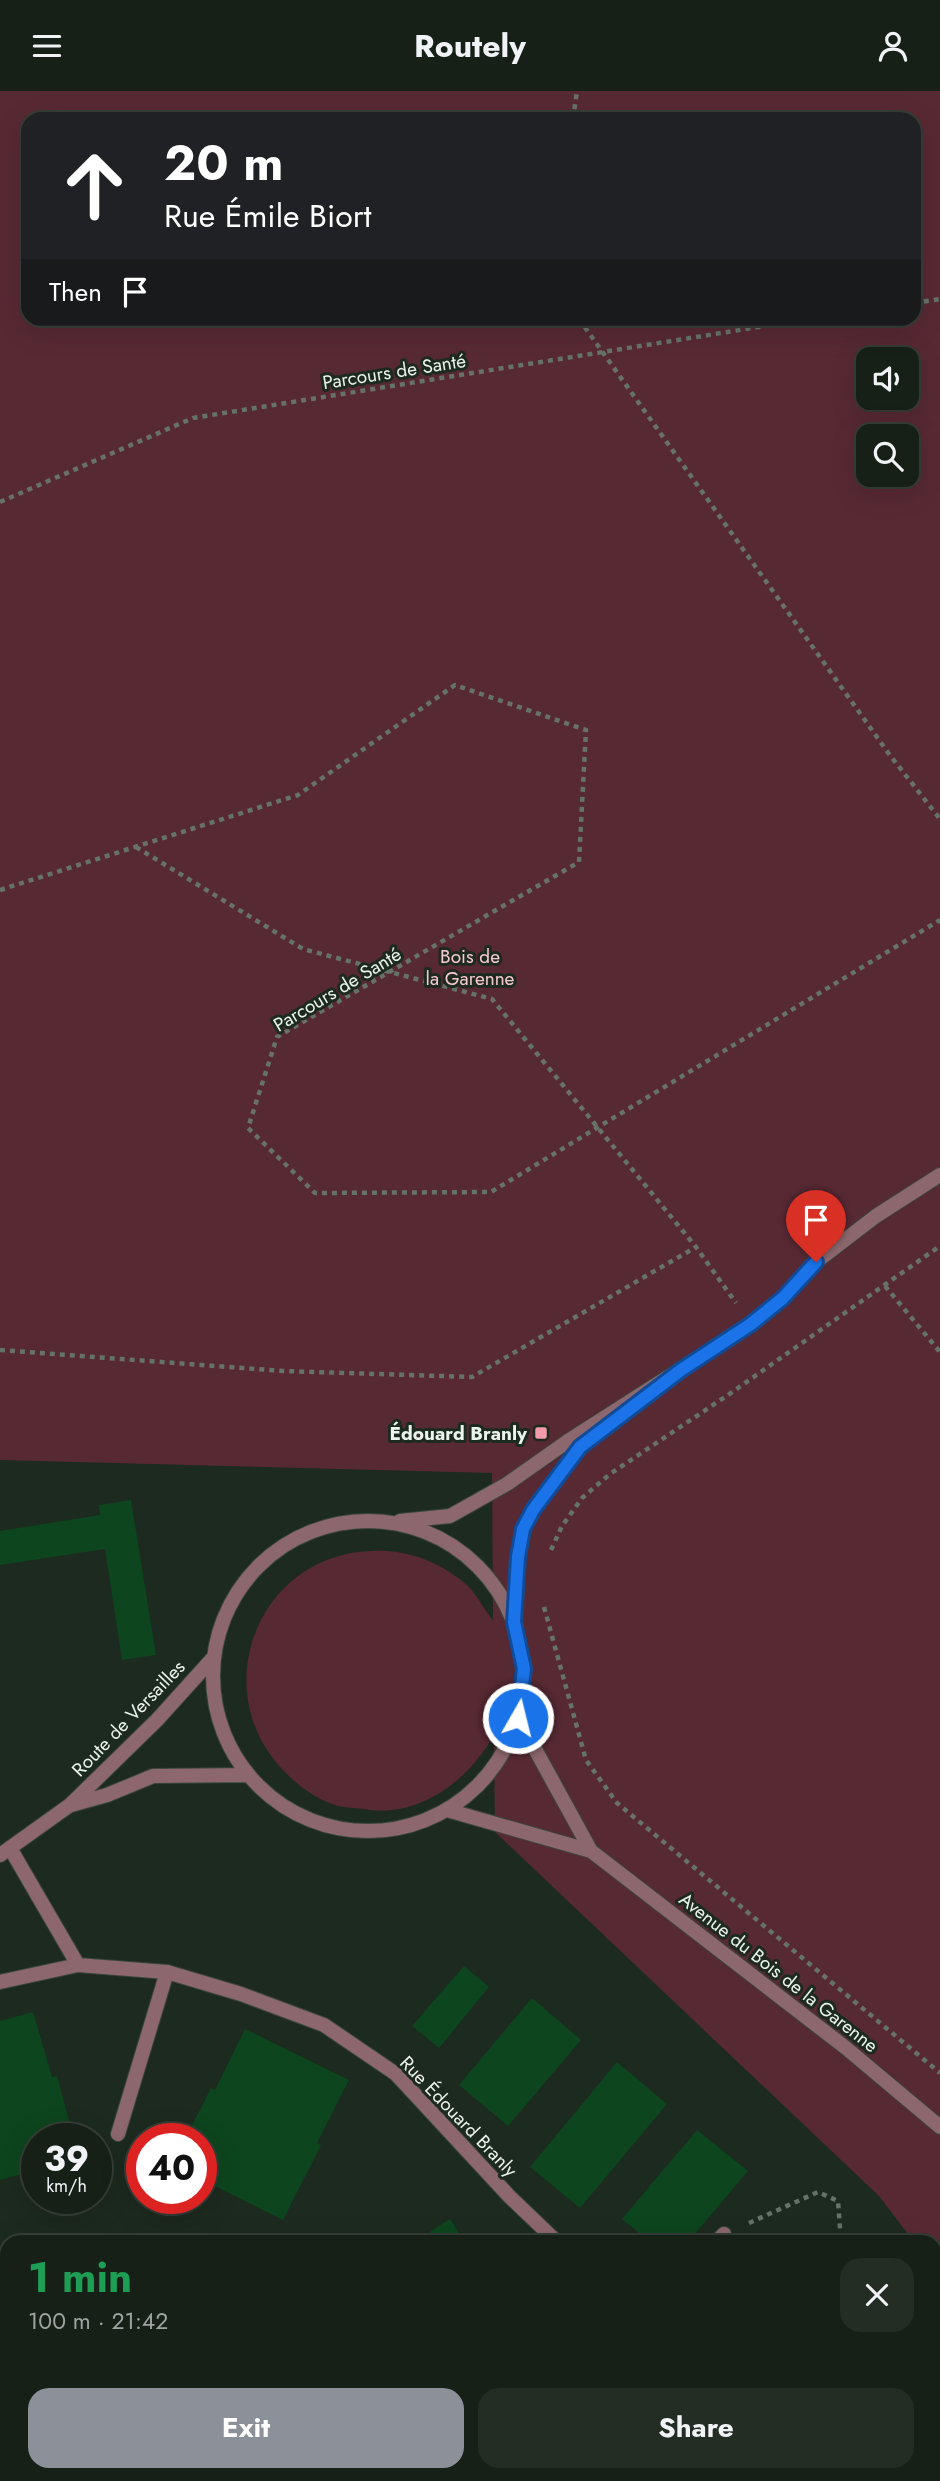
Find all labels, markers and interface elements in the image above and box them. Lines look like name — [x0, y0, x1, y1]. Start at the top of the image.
text: Routely — [414, 23, 526, 69]
icon: menu — [28, 27, 66, 65]
icon: person — [874, 27, 912, 65]
text: 20 m — [164, 128, 283, 198]
icon: ahead — [49, 140, 140, 231]
text: Rue Émile Biort — [164, 193, 371, 239]
text: Then — [49, 273, 102, 311]
icon: arrive — [116, 273, 154, 311]
street label: Parcours de Santé — [320, 347, 468, 396]
map controls — [856, 347, 919, 487]
button: sound — [856, 347, 919, 410]
button: search — [856, 424, 919, 487]
street label: Parcours de Santé — [268, 940, 406, 1038]
park label: Bois de la Garenne — [426, 943, 515, 992]
pin — [786, 1190, 846, 1262]
icon: arrive — [797, 1201, 835, 1239]
place label: Édouard Branly — [390, 1420, 528, 1447]
marker: Édouard Branly — [533, 1425, 549, 1441]
street label: Route de Versailles — [66, 1654, 191, 1783]
position arrow — [481, 1681, 555, 1755]
street label: Avenue du Bois de la Garenne — [674, 1886, 884, 2059]
street label: Rue Édouard Branly — [394, 2050, 524, 2183]
speed limit sign: 40 — [126, 2123, 217, 2214]
text: 39 — [44, 2134, 89, 2184]
text: km/h — [46, 2173, 87, 2199]
text: 1 min — [28, 2247, 132, 2308]
button: close — [840, 2258, 914, 2332]
text: 100 m · 21:42 — [28, 2304, 168, 2338]
button: Exit — [28, 2388, 464, 2468]
button: Share — [478, 2388, 914, 2468]

